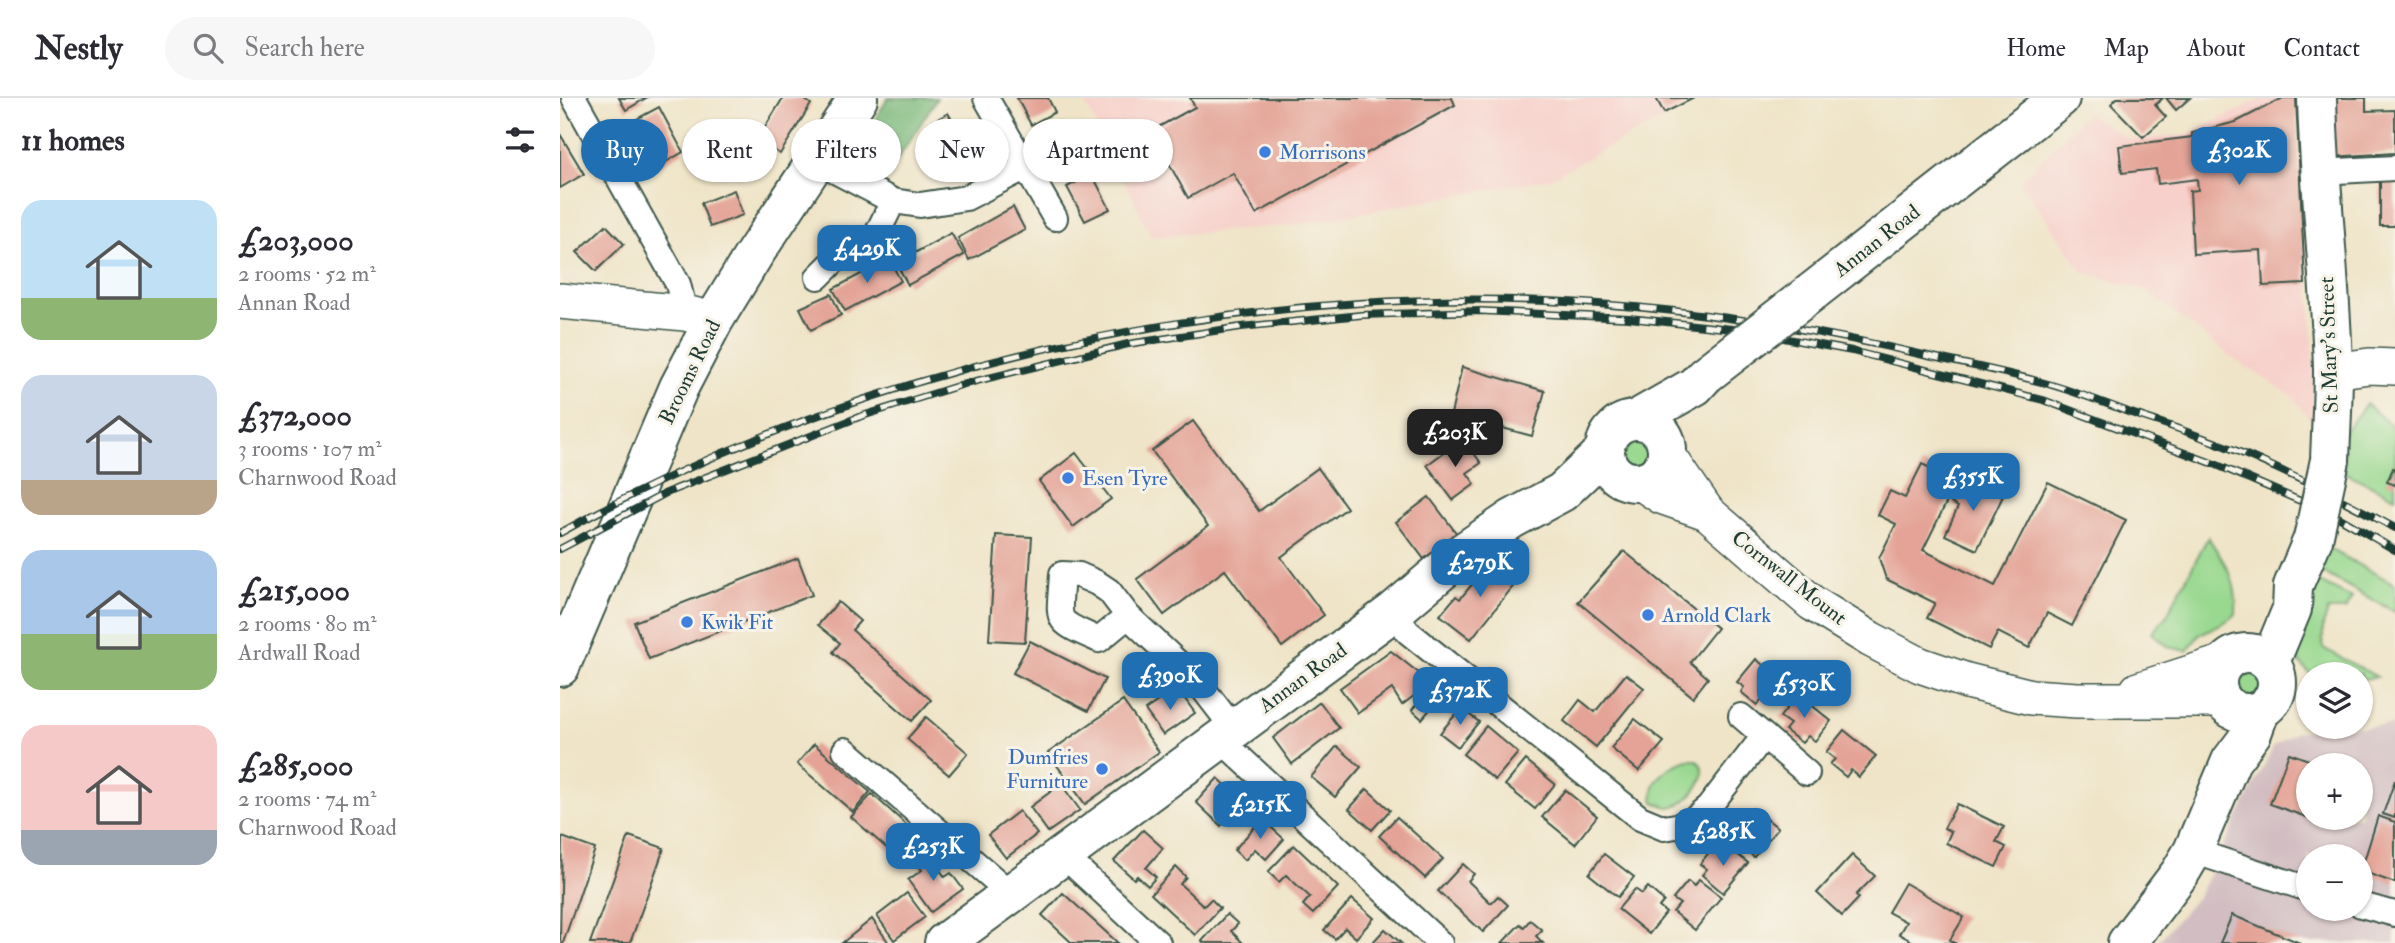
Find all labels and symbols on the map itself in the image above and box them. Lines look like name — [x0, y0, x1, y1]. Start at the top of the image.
pin: £302K — [2190, 127, 2288, 187]
place label: Morrisons — [1279, 139, 1366, 166]
marker: Morrisons — [1257, 144, 1273, 160]
street label: Annan Road — [1827, 198, 1926, 284]
pin: £429K — [818, 226, 916, 285]
street label: St Mary's Street — [2313, 276, 2345, 414]
street label: Brooms Road — [653, 315, 727, 429]
pin: £203K — [1406, 410, 1504, 469]
pin: £355K — [1924, 454, 2022, 513]
place label: Esen Tyre — [1082, 465, 1168, 492]
marker: Esen Tyre — [1060, 470, 1076, 486]
street label: Cornwall Mount — [1726, 525, 1852, 632]
pin: £279K — [1431, 540, 1529, 599]
place label: Arnold Clark — [1661, 602, 1771, 629]
marker: Arnold Clark — [1640, 607, 1656, 623]
place label: Kwik Fit — [701, 609, 773, 636]
marker: Kwik Fit — [679, 614, 695, 630]
street label: Annan Road — [1253, 636, 1353, 720]
pin: £390K — [1121, 652, 1219, 712]
pin: £530K — [1755, 660, 1853, 720]
pin: £372K — [1411, 668, 1509, 727]
place label: Dumfries Furniture — [1006, 744, 1088, 795]
marker: Dumfries Furniture — [1094, 761, 1110, 777]
pin: £215K — [1211, 782, 1309, 841]
pin: £285K — [1674, 808, 1772, 868]
pin: £253K — [884, 824, 982, 883]

